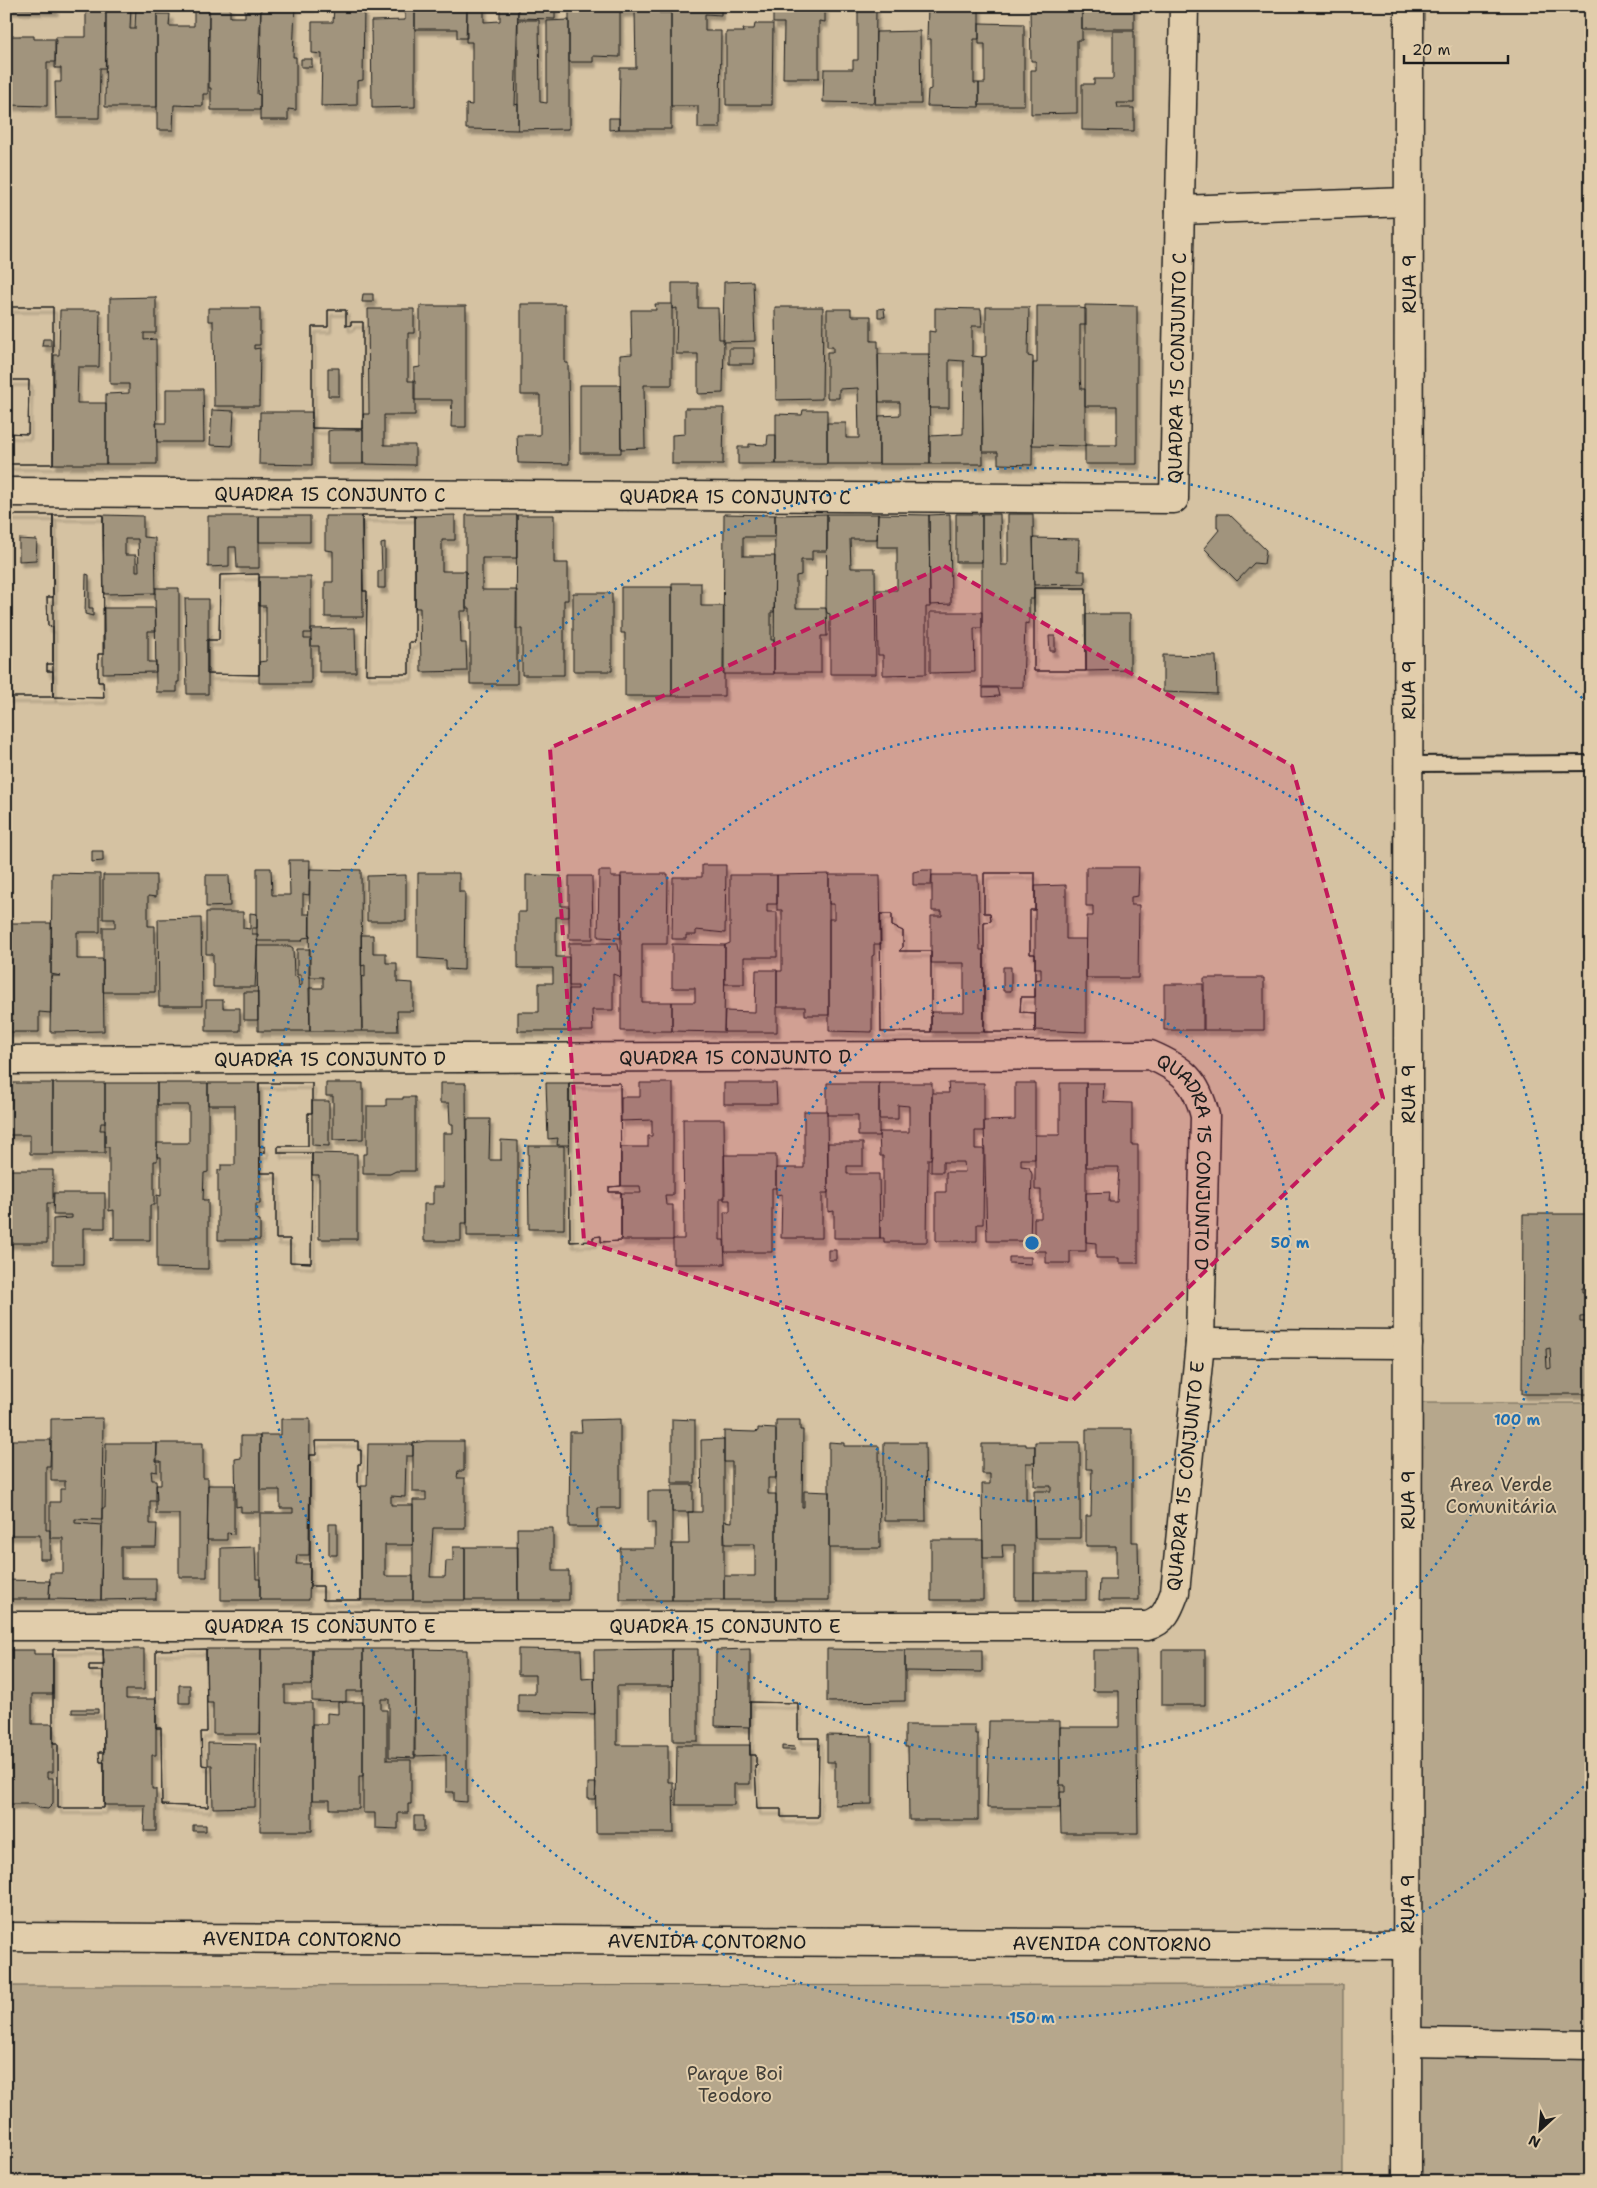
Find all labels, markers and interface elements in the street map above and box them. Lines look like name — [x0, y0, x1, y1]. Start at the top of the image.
scale bar — [1404, 32, 1508, 64]
text: 20 m — [1412, 40, 1451, 60]
street label: QUADRA 15 CONJUNTO C — [1162, 252, 1192, 484]
street label: RUA 9 — [1397, 254, 1422, 314]
street label: QUADRA 15 CONJUNTO C — [214, 481, 446, 508]
street label: QUADRA 15 CONJUNTO C — [619, 484, 851, 510]
street label: RUA 9 — [1396, 660, 1421, 720]
street label: QUADRA 15 CONJUNTO D — [619, 1044, 851, 1070]
street label: QUADRA 15 CONJUNTO D — [214, 1046, 446, 1072]
street label: QUADRA 15 CONJUNTO D — [1152, 1048, 1217, 1271]
street label: RUA 9 — [1396, 1064, 1421, 1124]
text: 50 m — [1271, 1233, 1310, 1253]
centre of rings — [1023, 1234, 1041, 1252]
street label: QUADRA 15 CONJUNTO E — [1161, 1360, 1210, 1592]
text: 100 m — [1494, 1410, 1540, 1430]
street label: RUA 9 — [1396, 1470, 1421, 1530]
park label: Area Verde Comunitária — [1445, 1472, 1557, 1519]
street label: QUADRA 15 CONJUNTO E — [204, 1614, 436, 1639]
street label: QUADRA 15 CONJUNTO E — [609, 1614, 841, 1639]
street label: RUA 9 — [1395, 1874, 1420, 1934]
street label: AVENIDA CONTORNO — [202, 1926, 402, 1952]
street label: AVENIDA CONTORNO — [607, 1928, 807, 1955]
street label: AVENIDA CONTORNO — [1012, 1931, 1212, 1957]
text: 150 m — [1009, 2008, 1055, 2028]
park label: Parque Boi Teodoro — [687, 2061, 783, 2108]
north arrow — [1514, 2106, 1564, 2156]
text: N — [1525, 2131, 1543, 2152]

